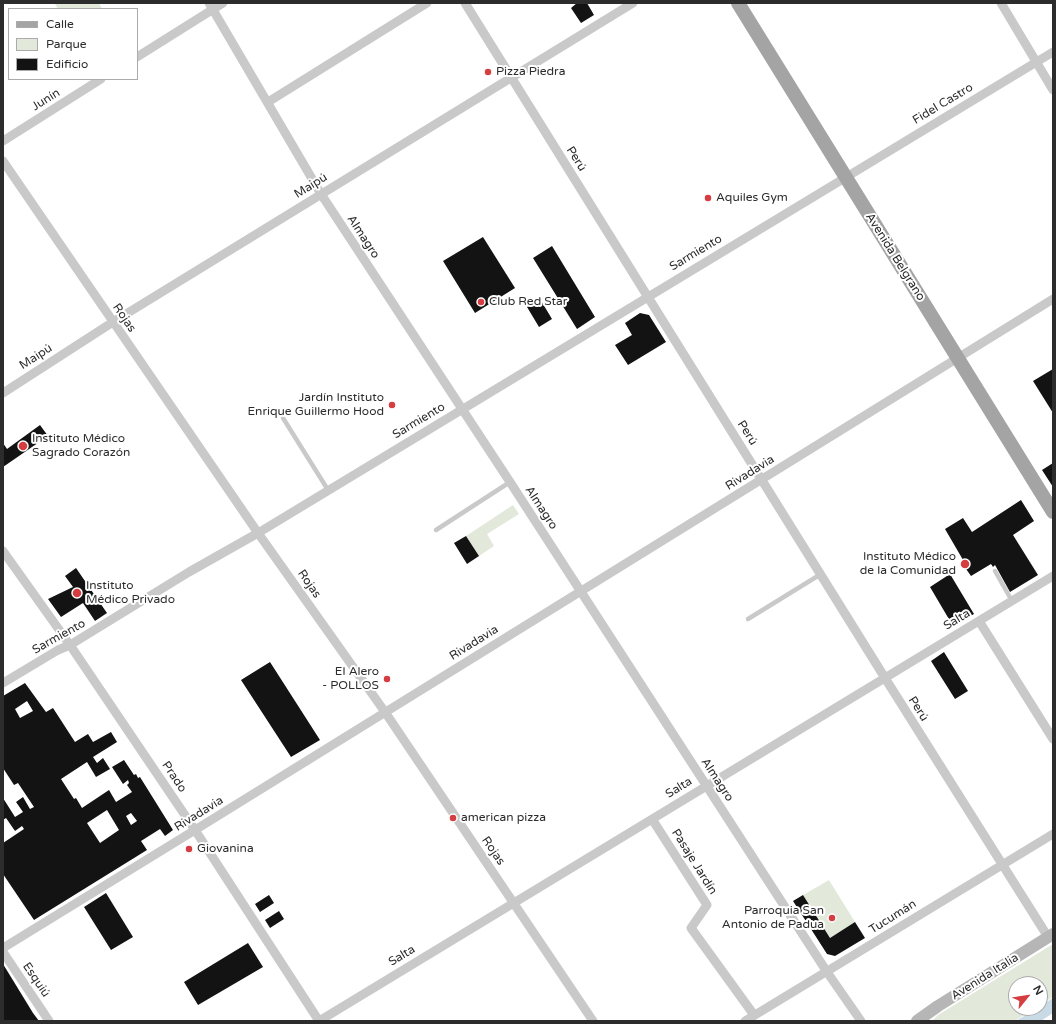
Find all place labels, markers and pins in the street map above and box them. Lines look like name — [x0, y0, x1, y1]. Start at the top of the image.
place label: Pizza Piedra — [496, 65, 565, 79]
marker: Pizza Piedra — [483, 67, 493, 77]
place label: Aquiles Gym — [716, 191, 788, 205]
marker: Aquiles Gym — [703, 193, 713, 203]
place label: Club Red Star — [489, 295, 567, 309]
marker: Club Red Star — [476, 297, 486, 307]
place label: Jardín Instituto Enrique Guillermo Hood — [248, 391, 384, 419]
marker: Jardín Instituto Enrique Guillermo Hood — [387, 400, 397, 410]
place label: Instituto Médico Sagrado Corazón — [32, 432, 130, 460]
marker: Instituto Médico Sagrado Corazón — [17, 440, 29, 452]
place label: Instituto Médico de la Comunidad — [860, 550, 956, 578]
marker: Instituto Médico de la Comunidad — [959, 558, 971, 570]
place label: Instituto Médico Privado — [86, 579, 175, 607]
marker: Instituto Médico Privado — [71, 587, 83, 599]
place label: El Alero - POLLOS — [322, 665, 379, 693]
marker: El Alero - POLLOS — [382, 674, 392, 684]
place label: american pizza — [461, 811, 546, 825]
marker: american pizza — [448, 813, 458, 823]
place label: Giovanina — [197, 842, 254, 856]
marker: Giovanina — [184, 844, 194, 854]
place label: Parroquia San Antonio de Padua — [722, 904, 824, 932]
marker: Parroquia San Antonio de Padua — [827, 913, 837, 923]

